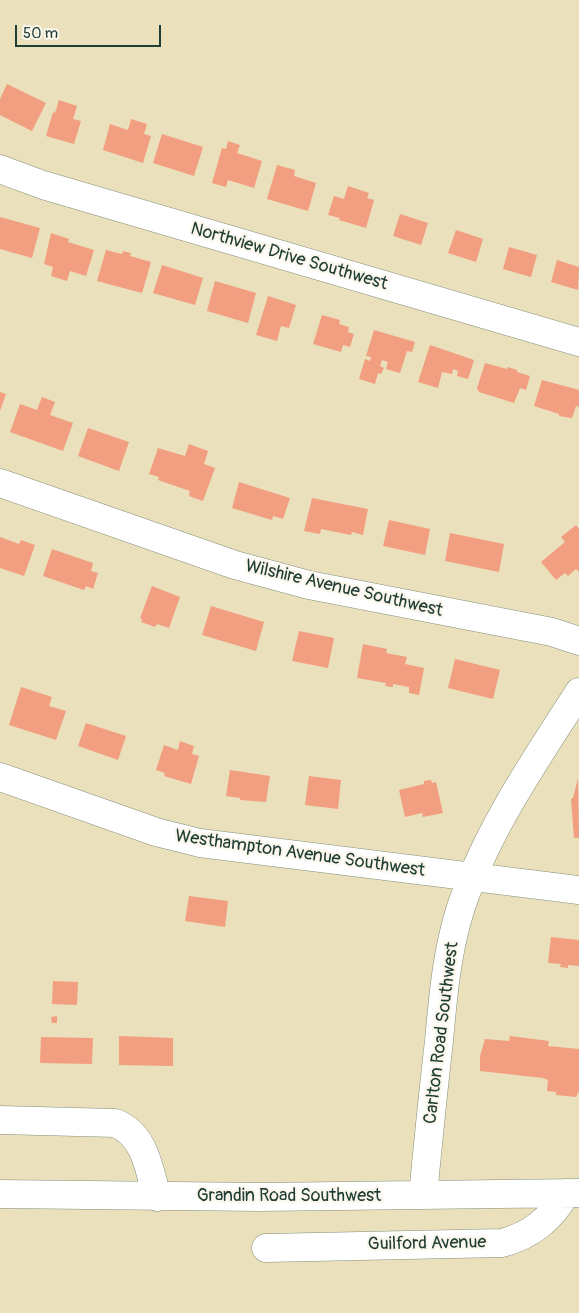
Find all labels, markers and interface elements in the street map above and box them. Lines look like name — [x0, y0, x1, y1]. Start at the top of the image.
scale bar — [18, 15, 164, 47]
text: 50 m — [23, 24, 58, 43]
street label: Northview Drive Southwest — [188, 219, 390, 295]
street label: Wilshire Avenue Southwest — [243, 556, 445, 622]
street label: Westhampton Avenue Southwest — [174, 826, 426, 882]
street label: Carlton Road Southwest — [420, 941, 464, 1125]
street label: Grandin Road Southwest — [197, 1185, 381, 1207]
street label: Guilford Avenue — [368, 1232, 486, 1256]

